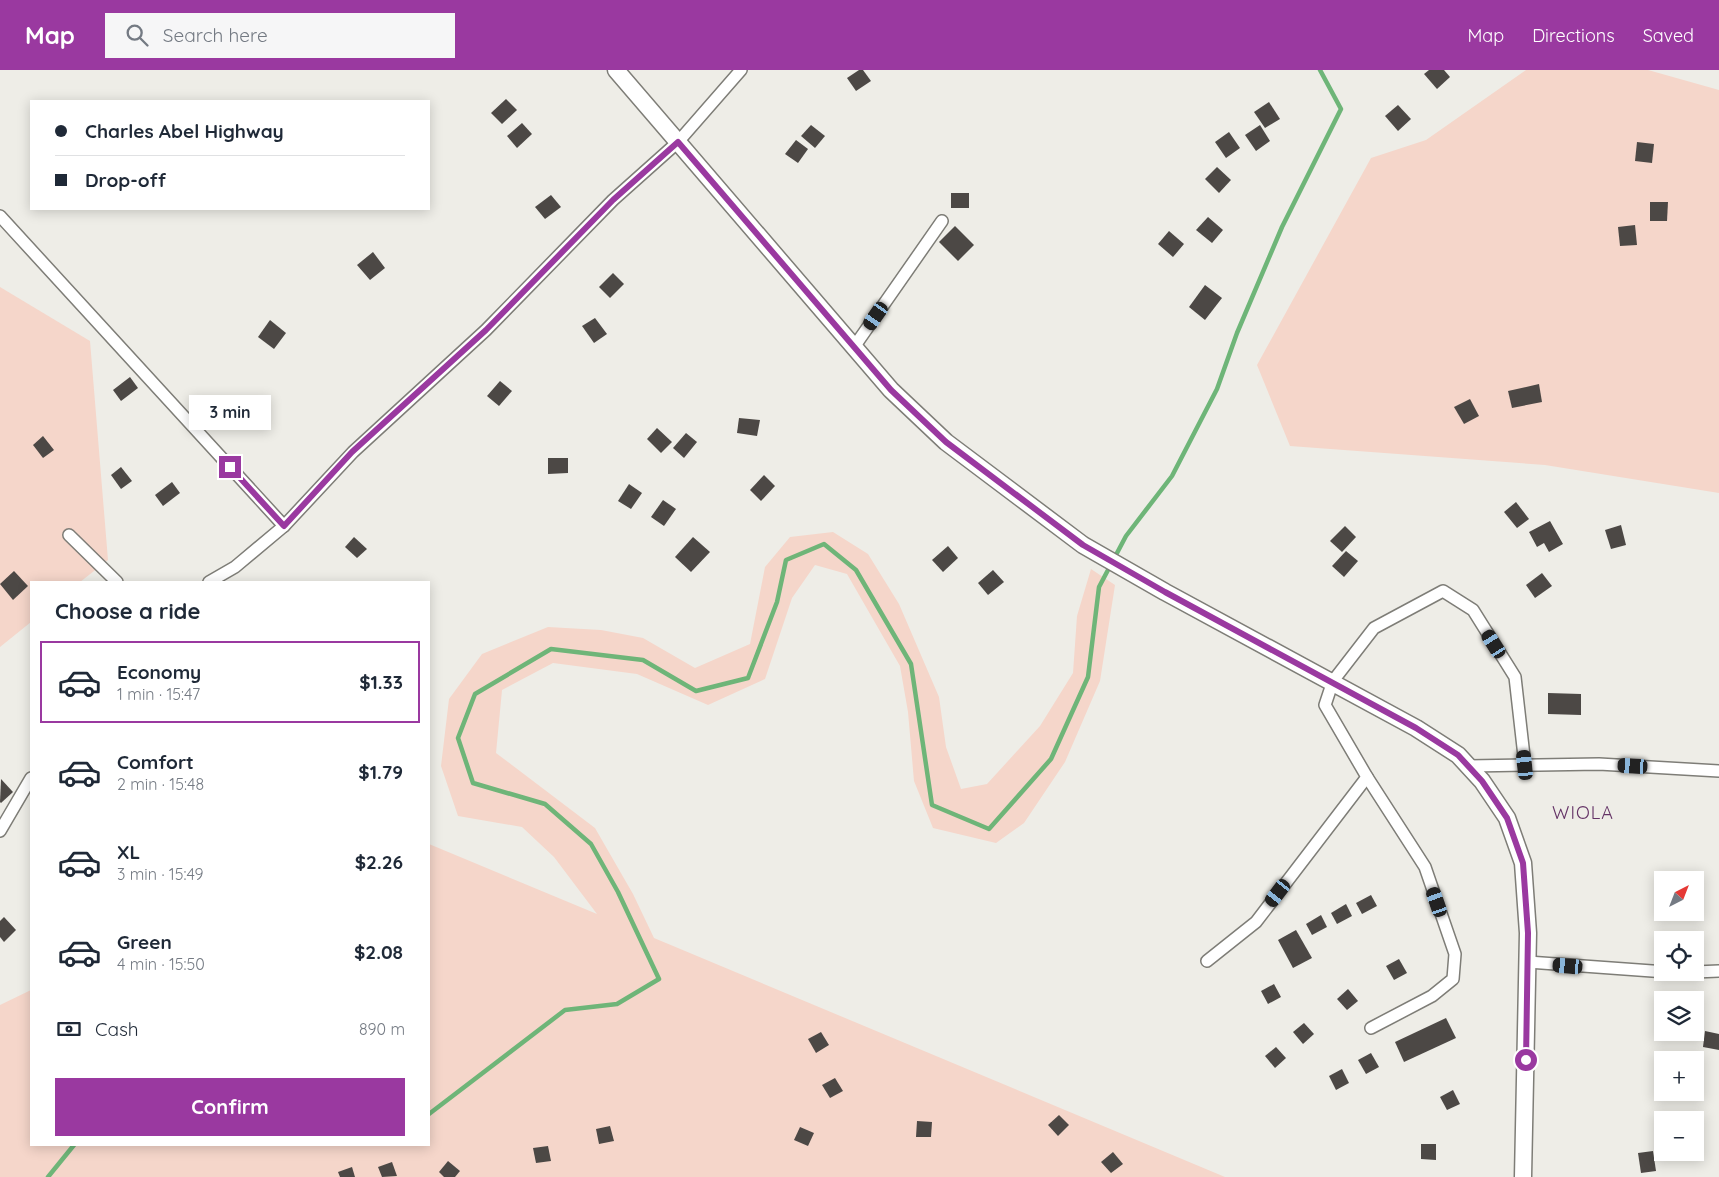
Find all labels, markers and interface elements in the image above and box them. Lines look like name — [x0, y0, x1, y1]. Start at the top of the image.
search box — [105, 13, 455, 58]
text: Map — [25, 20, 75, 50]
icon: search — [123, 21, 151, 49]
text: Search here — [163, 23, 268, 47]
text: Map — [1467, 24, 1504, 47]
text: Directions — [1532, 24, 1615, 47]
text: Saved — [1643, 24, 1694, 47]
text: Charles Abel Highway — [85, 119, 284, 143]
text: Drop-off — [85, 168, 166, 192]
car — [861, 299, 890, 333]
callout: 3 min — [189, 394, 271, 430]
text: 3 min — [209, 402, 251, 422]
route end — [219, 456, 241, 478]
text: Choose a ride — [55, 597, 200, 625]
car — [1479, 627, 1508, 661]
icon: car — [57, 660, 102, 705]
text: Economy — [117, 660, 201, 684]
text: $1.33 — [359, 670, 403, 694]
text: 1 min · 15:47 — [117, 684, 200, 704]
car — [1515, 749, 1534, 781]
icon: car — [57, 750, 102, 795]
text: Comfort — [117, 750, 194, 774]
car — [1617, 758, 1648, 774]
text: $1.79 — [358, 760, 403, 784]
text: 2 min · 15:48 — [117, 774, 204, 794]
district label: WIOLA — [1552, 801, 1614, 824]
icon: car — [57, 840, 102, 885]
text: XL — [117, 840, 140, 864]
text: $2.26 — [355, 850, 403, 874]
text: 3 min · 15:49 — [117, 864, 204, 884]
north arrow — [1654, 871, 1704, 921]
map controls — [1654, 871, 1704, 1161]
car — [1262, 877, 1293, 909]
car — [1425, 885, 1448, 919]
icon: car — [57, 930, 102, 975]
text: Green — [117, 930, 172, 954]
button: locate — [1654, 931, 1704, 981]
text: $2.08 — [354, 940, 403, 964]
text: 4 min · 15:50 — [117, 954, 205, 974]
car — [1552, 957, 1583, 975]
button: layers — [1654, 991, 1704, 1041]
icon: cash — [55, 1015, 83, 1043]
text: Cash — [95, 1017, 139, 1041]
text: 890 m — [359, 1019, 405, 1039]
route start — [1515, 1049, 1537, 1071]
button: + — [1654, 1051, 1704, 1101]
button: Confirm — [55, 1078, 405, 1136]
button: − — [1654, 1111, 1704, 1161]

